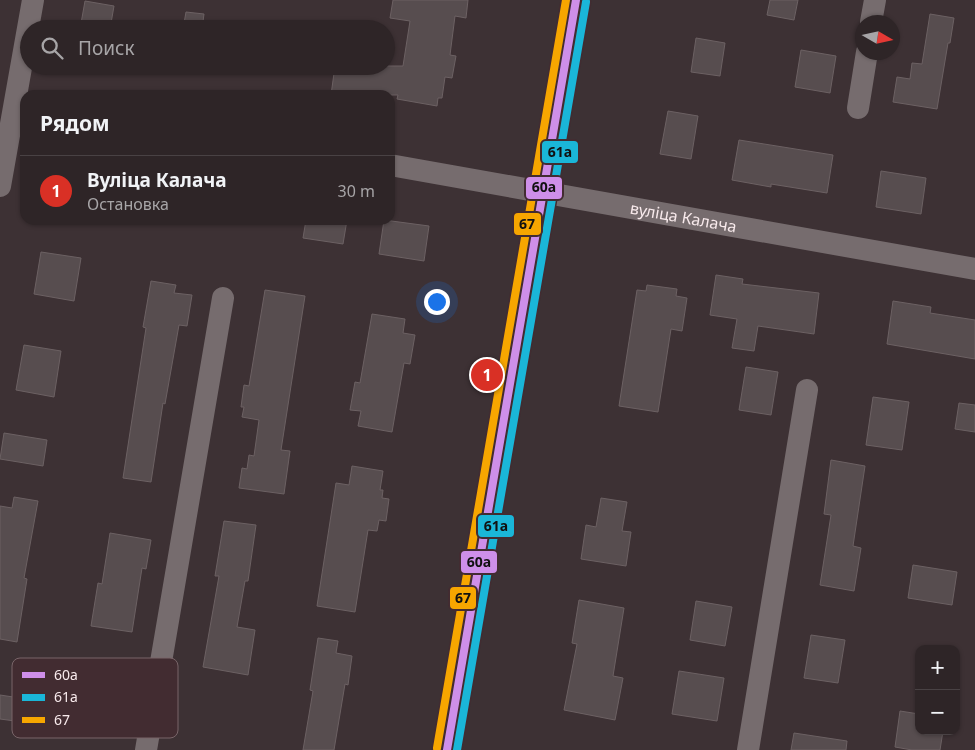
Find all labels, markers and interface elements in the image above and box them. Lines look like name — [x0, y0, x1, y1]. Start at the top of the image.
north arrow — [855, 15, 900, 60]
search box — [20, 20, 395, 75]
icon: search — [38, 34, 66, 62]
text: Поиск — [78, 35, 134, 61]
text: Рядом — [40, 109, 110, 137]
line badge: 61а — [541, 140, 579, 164]
text: 61а — [548, 142, 572, 161]
text: Вуліца Калача — [87, 167, 227, 193]
line badge: 60а — [525, 176, 563, 200]
text: 60а — [532, 177, 556, 196]
text: 1 — [51, 180, 61, 202]
text: 30 m — [338, 180, 375, 202]
text: Остановка — [87, 193, 169, 215]
street label: вуліца Калача — [628, 197, 739, 237]
line badge: 67 — [513, 212, 542, 236]
text: 67 — [519, 214, 535, 233]
your location — [424, 289, 450, 315]
pin: 1 — [471, 356, 503, 394]
line badge: 61а — [477, 514, 515, 538]
text: 61а — [484, 516, 508, 535]
line badge: 60а — [460, 550, 498, 574]
text: 60а — [467, 552, 491, 571]
line badge: 67 — [449, 586, 477, 610]
text: 67 — [455, 588, 471, 607]
map controls — [915, 645, 960, 735]
button: + — [915, 645, 960, 690]
legend — [12, 658, 178, 738]
text: 60а — [54, 665, 78, 684]
text: 61а — [54, 687, 78, 706]
button: − — [915, 690, 960, 735]
text: 67 — [54, 710, 70, 729]

